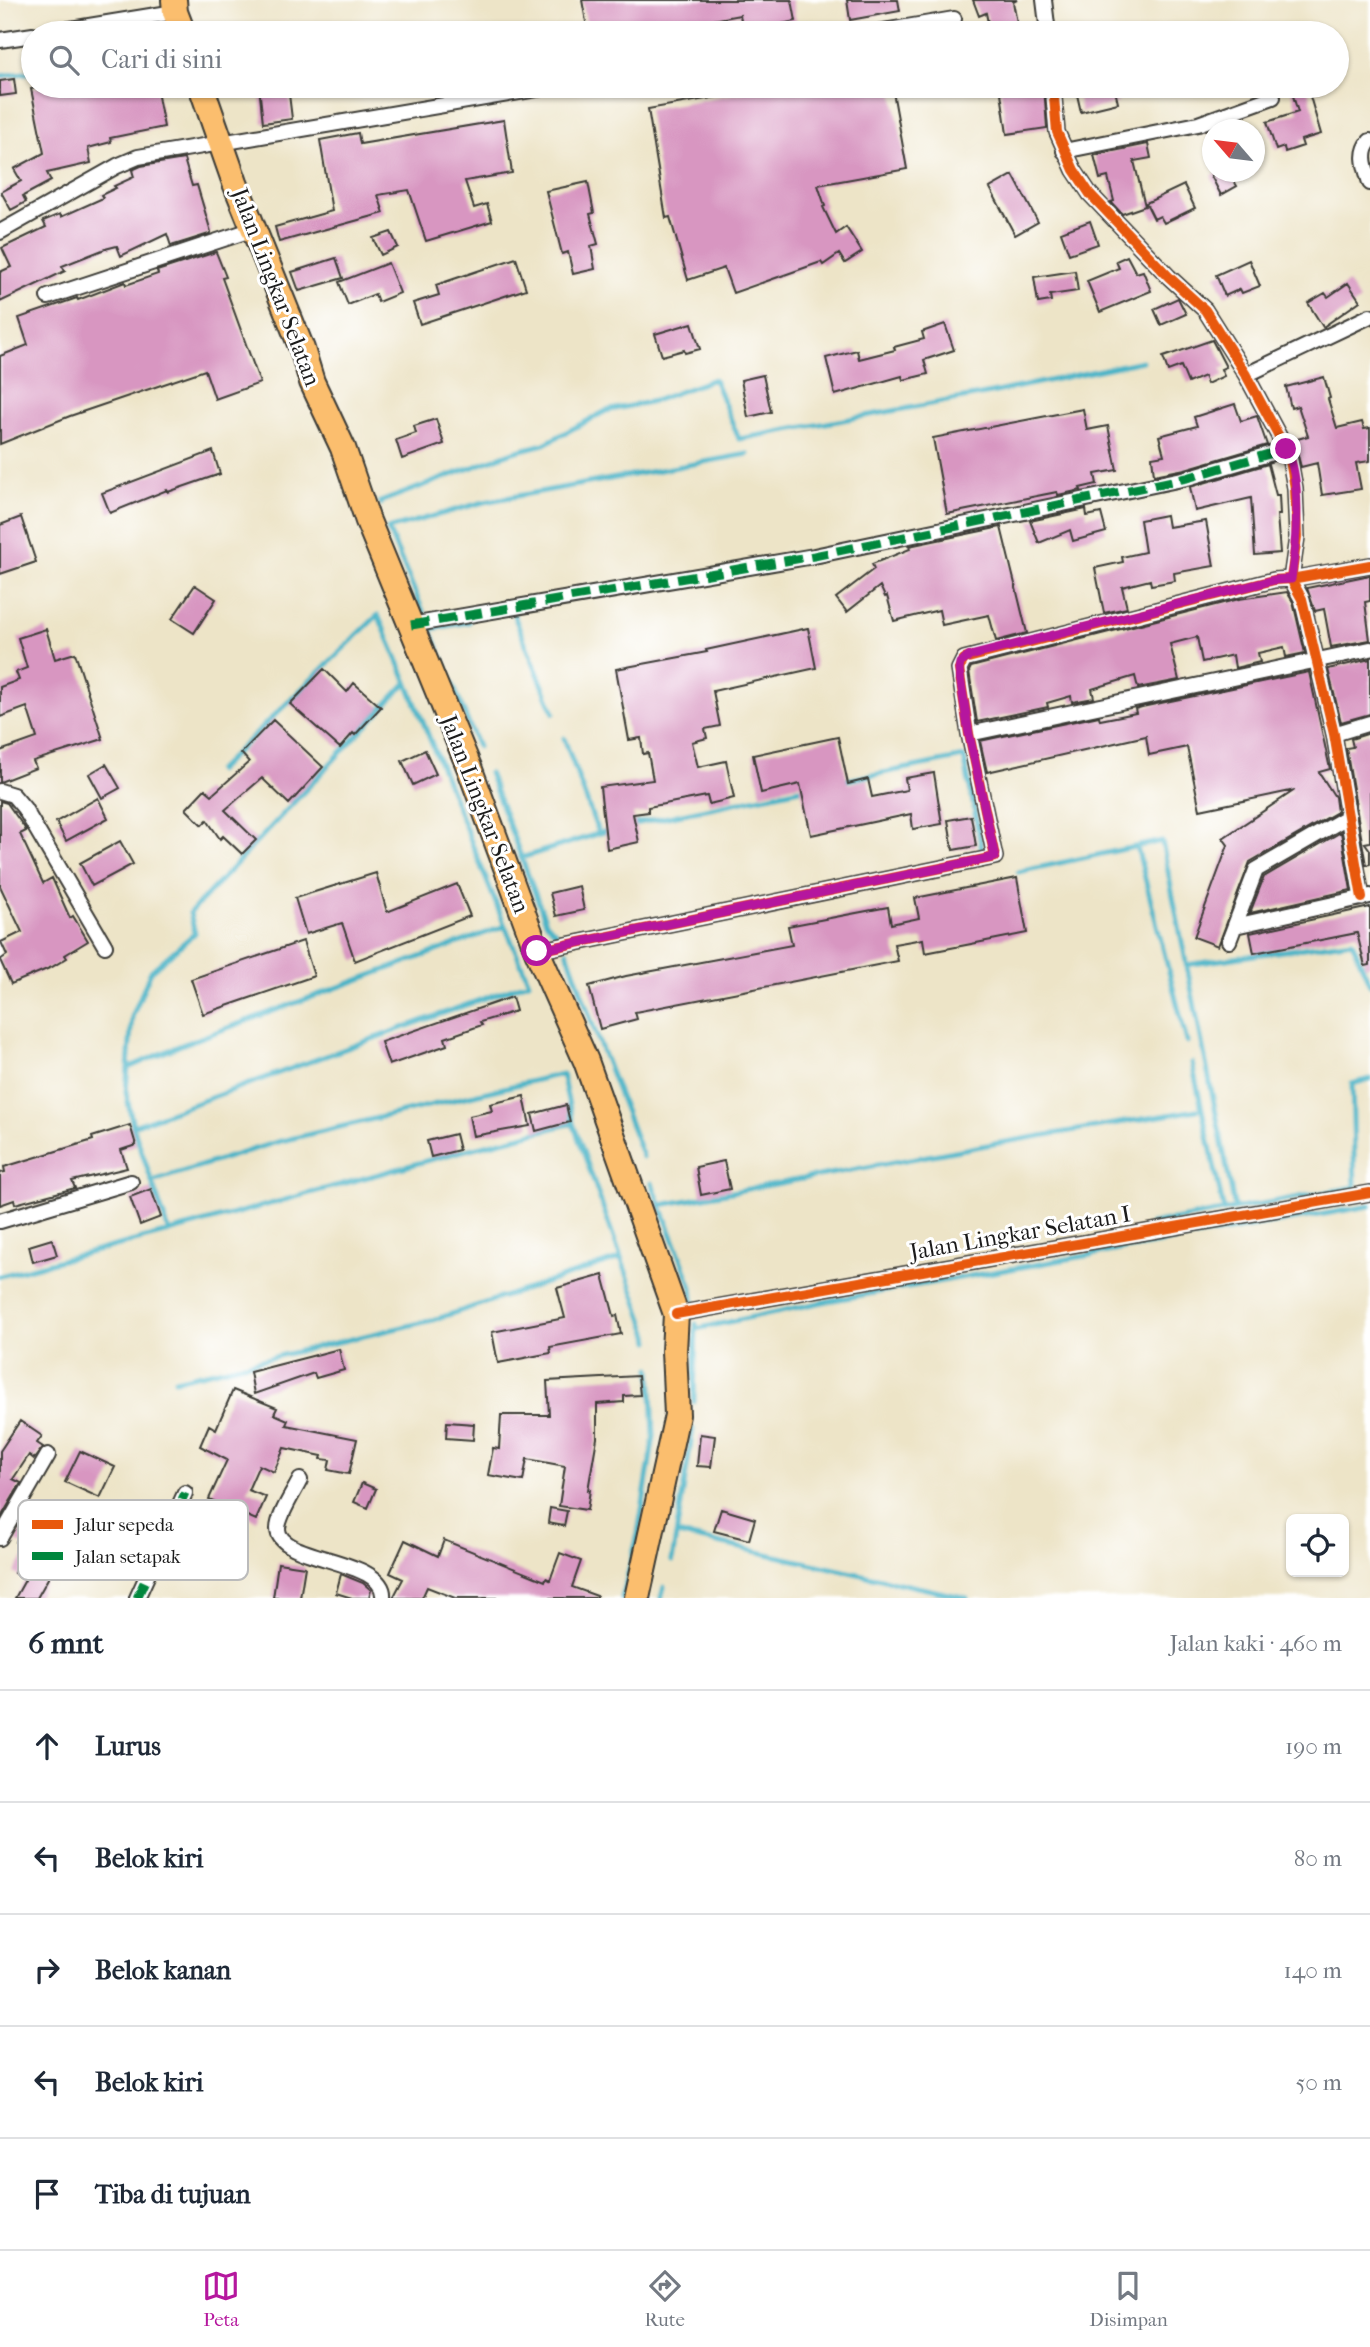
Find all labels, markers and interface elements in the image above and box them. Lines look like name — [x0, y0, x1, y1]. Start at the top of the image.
search box — [21, 21, 1349, 98]
icon: search — [45, 41, 83, 79]
text: Cari di sini — [101, 44, 222, 75]
north arrow — [1202, 119, 1265, 182]
street label: Jalan Lingkar Selatan — [225, 182, 326, 390]
route end — [1270, 433, 1301, 464]
street label: Jalan Lingkar Selatan — [434, 709, 535, 917]
route start — [521, 935, 552, 966]
street label: Jalan Lingkar Selatan I — [906, 1200, 1133, 1266]
legend — [18, 1500, 248, 1580]
text: Jalur sepeda — [73, 1514, 174, 1536]
map controls — [1286, 1514, 1349, 1577]
button: locate — [1286, 1514, 1349, 1577]
text: Jalan setapak — [73, 1546, 181, 1568]
text: 6 mnt — [28, 1626, 104, 1661]
text: Jalan kaki · 460 m — [1170, 1630, 1342, 1657]
icon: ahead — [28, 1727, 66, 1765]
text: Lurus — [95, 1731, 161, 1762]
text: 190 m — [1285, 1733, 1342, 1760]
icon: left — [28, 1839, 66, 1877]
text: Belok kiri — [95, 1843, 203, 1874]
text: 80 m — [1294, 1845, 1342, 1872]
icon: right — [28, 1951, 66, 1989]
text: Belok kanan — [95, 1955, 231, 1986]
text: 140 m — [1283, 1957, 1342, 1984]
icon: left — [28, 2063, 66, 2101]
text: Belok kiri — [95, 2067, 203, 2098]
text: 50 m — [1295, 2069, 1342, 2096]
icon: arrive — [28, 2175, 66, 2213]
text: Tiba di tujuan — [95, 2179, 251, 2210]
tab: Peta — [202, 2267, 240, 2331]
tab: Rute — [644, 2267, 685, 2331]
tab: Disimpan — [1089, 2267, 1168, 2331]

